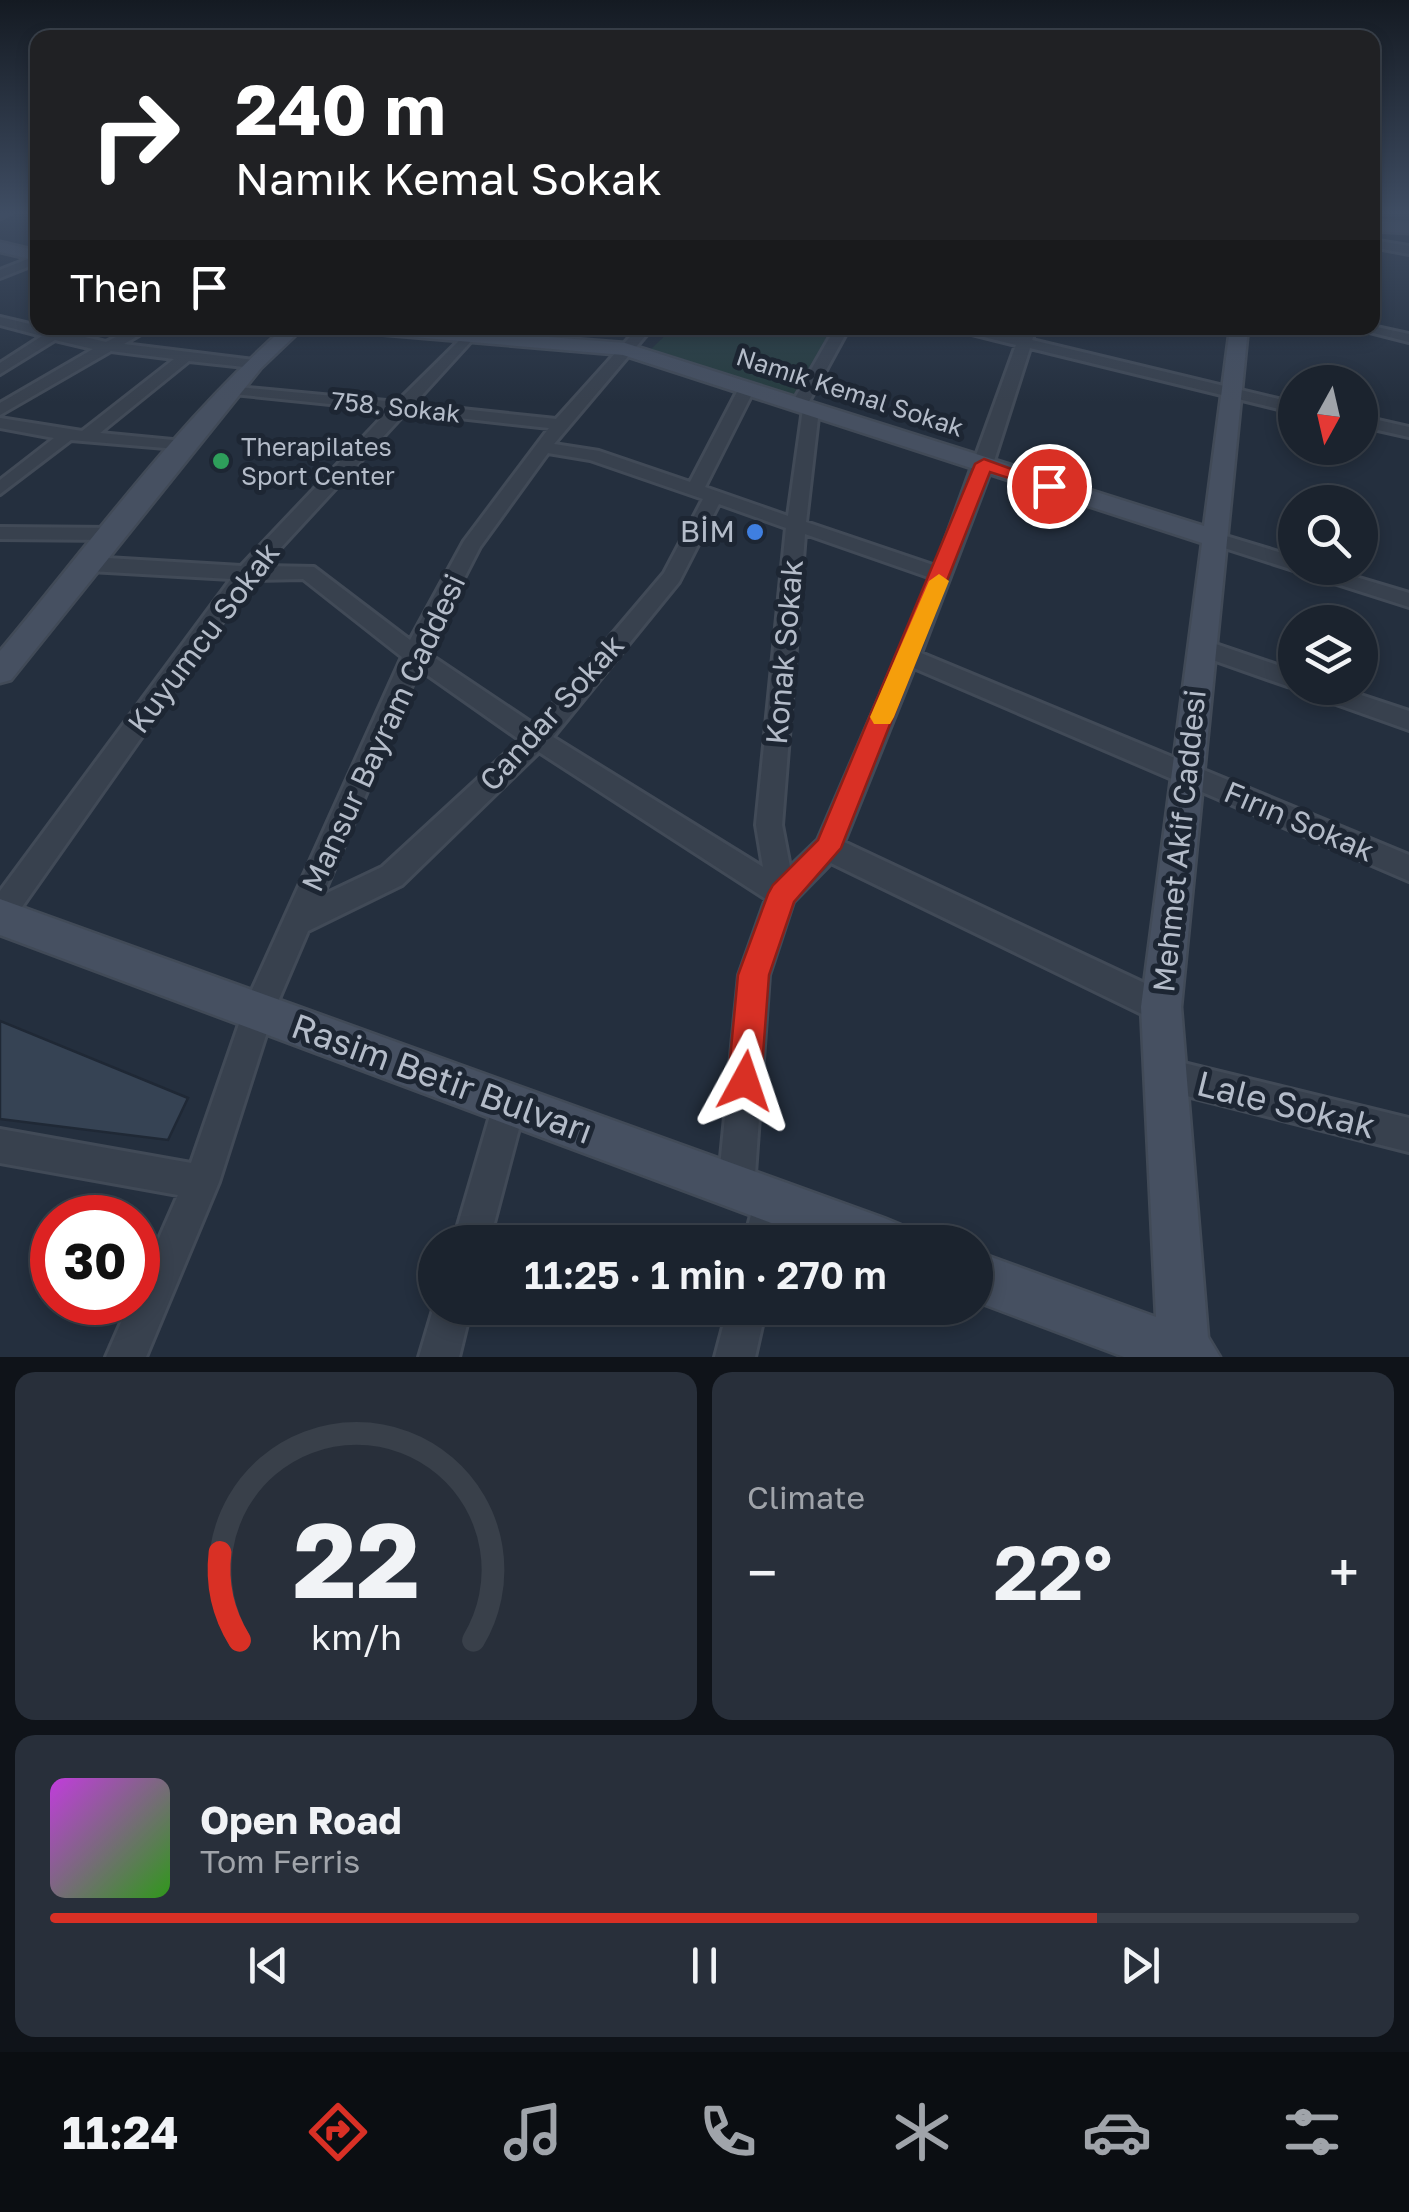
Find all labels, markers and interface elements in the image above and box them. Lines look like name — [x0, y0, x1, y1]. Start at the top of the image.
text: 240 m — [235, 66, 446, 150]
icon: right — [70, 70, 200, 200]
text: Namık Kemal Sokak — [235, 151, 662, 205]
icon: arrive — [182, 260, 237, 315]
text: Then — [70, 265, 162, 310]
street label: Namık Kemal Sokak — [733, 340, 968, 443]
north arrow — [1278, 365, 1378, 465]
map controls — [1278, 365, 1378, 705]
street label: 758. Sokak — [330, 384, 462, 429]
place label: Therapilates Sport Center — [241, 431, 395, 491]
pin — [1007, 444, 1092, 529]
marker: Therapilates Sport Center — [210, 450, 232, 472]
icon: arrive — [1022, 459, 1077, 514]
button: search — [1278, 485, 1378, 585]
place label: BİM — [680, 513, 735, 549]
marker: BİM — [744, 521, 766, 543]
street label: Kuyumcu Sokak — [120, 535, 287, 740]
street label: Konak Sokak — [758, 558, 810, 746]
street label: Mansur Bayram Caddesi — [294, 568, 472, 897]
button: layers — [1278, 605, 1378, 705]
street label: Candar Sokak — [472, 627, 631, 798]
street label: Mehmet Akif Caddesi — [1145, 688, 1213, 994]
street label: Fırın Sokak — [1219, 773, 1380, 869]
street label: Rasim Betir Bulvarı — [286, 1004, 598, 1152]
position arrow — [693, 1029, 797, 1133]
street label: Lale Sokak — [1193, 1062, 1380, 1146]
speed limit sign: 30 — [30, 1195, 160, 1325]
text: 11:25 · 1 min · 270 m — [524, 1252, 887, 1297]
text: Climate — [747, 1478, 865, 1516]
text: 22 — [293, 1496, 419, 1621]
text: 22° — [993, 1526, 1113, 1617]
text: − — [747, 1539, 777, 1605]
text: + — [1329, 1539, 1359, 1605]
text: km/h — [311, 1615, 401, 1658]
text: Open Road — [200, 1797, 402, 1842]
text: Tom Ferris — [200, 1842, 360, 1880]
icon: previous — [241, 1938, 296, 1993]
icon: pause — [677, 1938, 732, 1993]
icon: next — [1113, 1938, 1168, 1993]
icon: directions — [303, 2097, 373, 2167]
icon: music — [498, 2097, 568, 2167]
icon: phone — [693, 2097, 763, 2167]
icon: climate — [887, 2097, 957, 2167]
icon: car — [1082, 2097, 1152, 2167]
icon: filters — [1277, 2097, 1347, 2167]
text: 11:24 — [62, 2105, 179, 2159]

